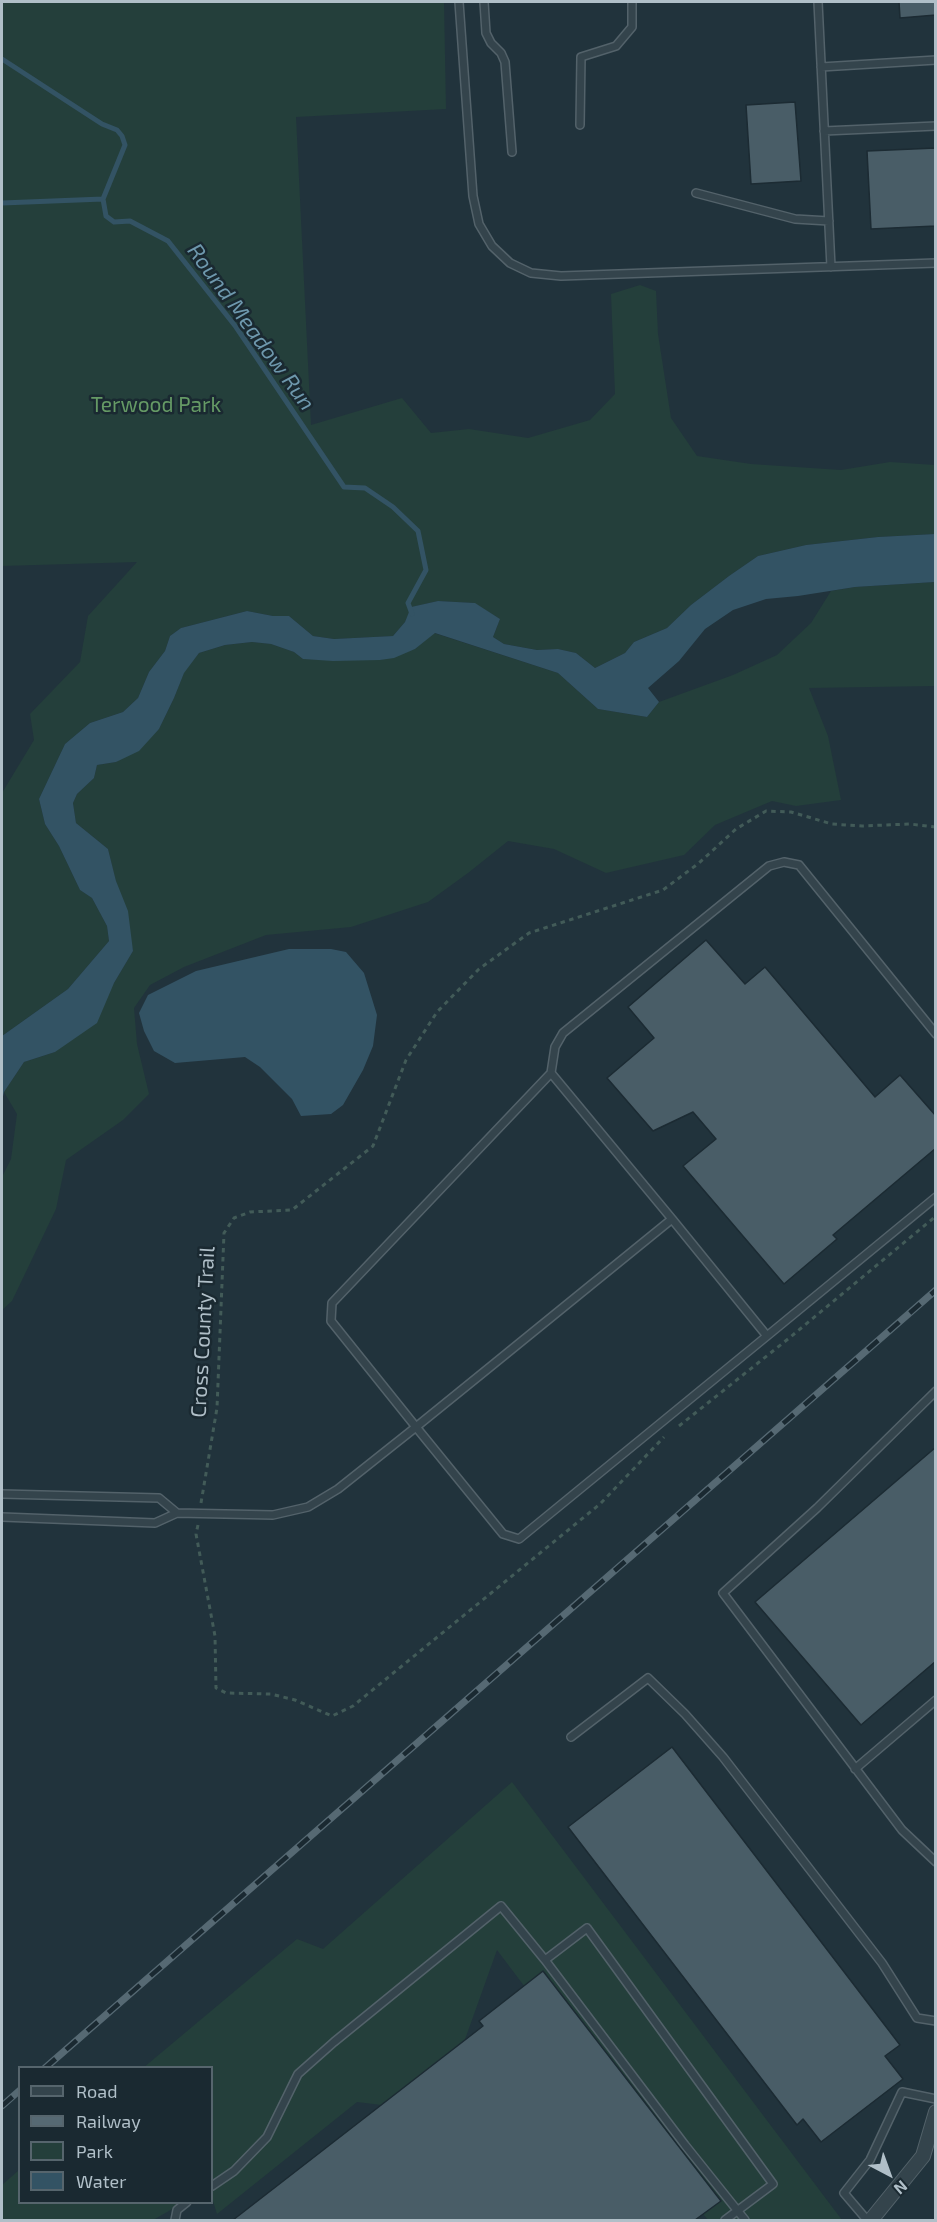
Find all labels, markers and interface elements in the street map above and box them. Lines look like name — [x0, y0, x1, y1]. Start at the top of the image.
water label: Round Meadow Run — [182, 239, 320, 415]
park label: Terwood Park — [91, 392, 221, 418]
street label: Cross County Trail — [186, 1246, 220, 1418]
legend — [18, 2066, 213, 2204]
text: Road — [76, 2080, 117, 2102]
text: Railway — [76, 2110, 141, 2132]
text: Park — [76, 2140, 113, 2162]
north arrow — [859, 2144, 919, 2204]
text: Water — [76, 2170, 126, 2192]
text: N — [891, 2177, 912, 2199]

